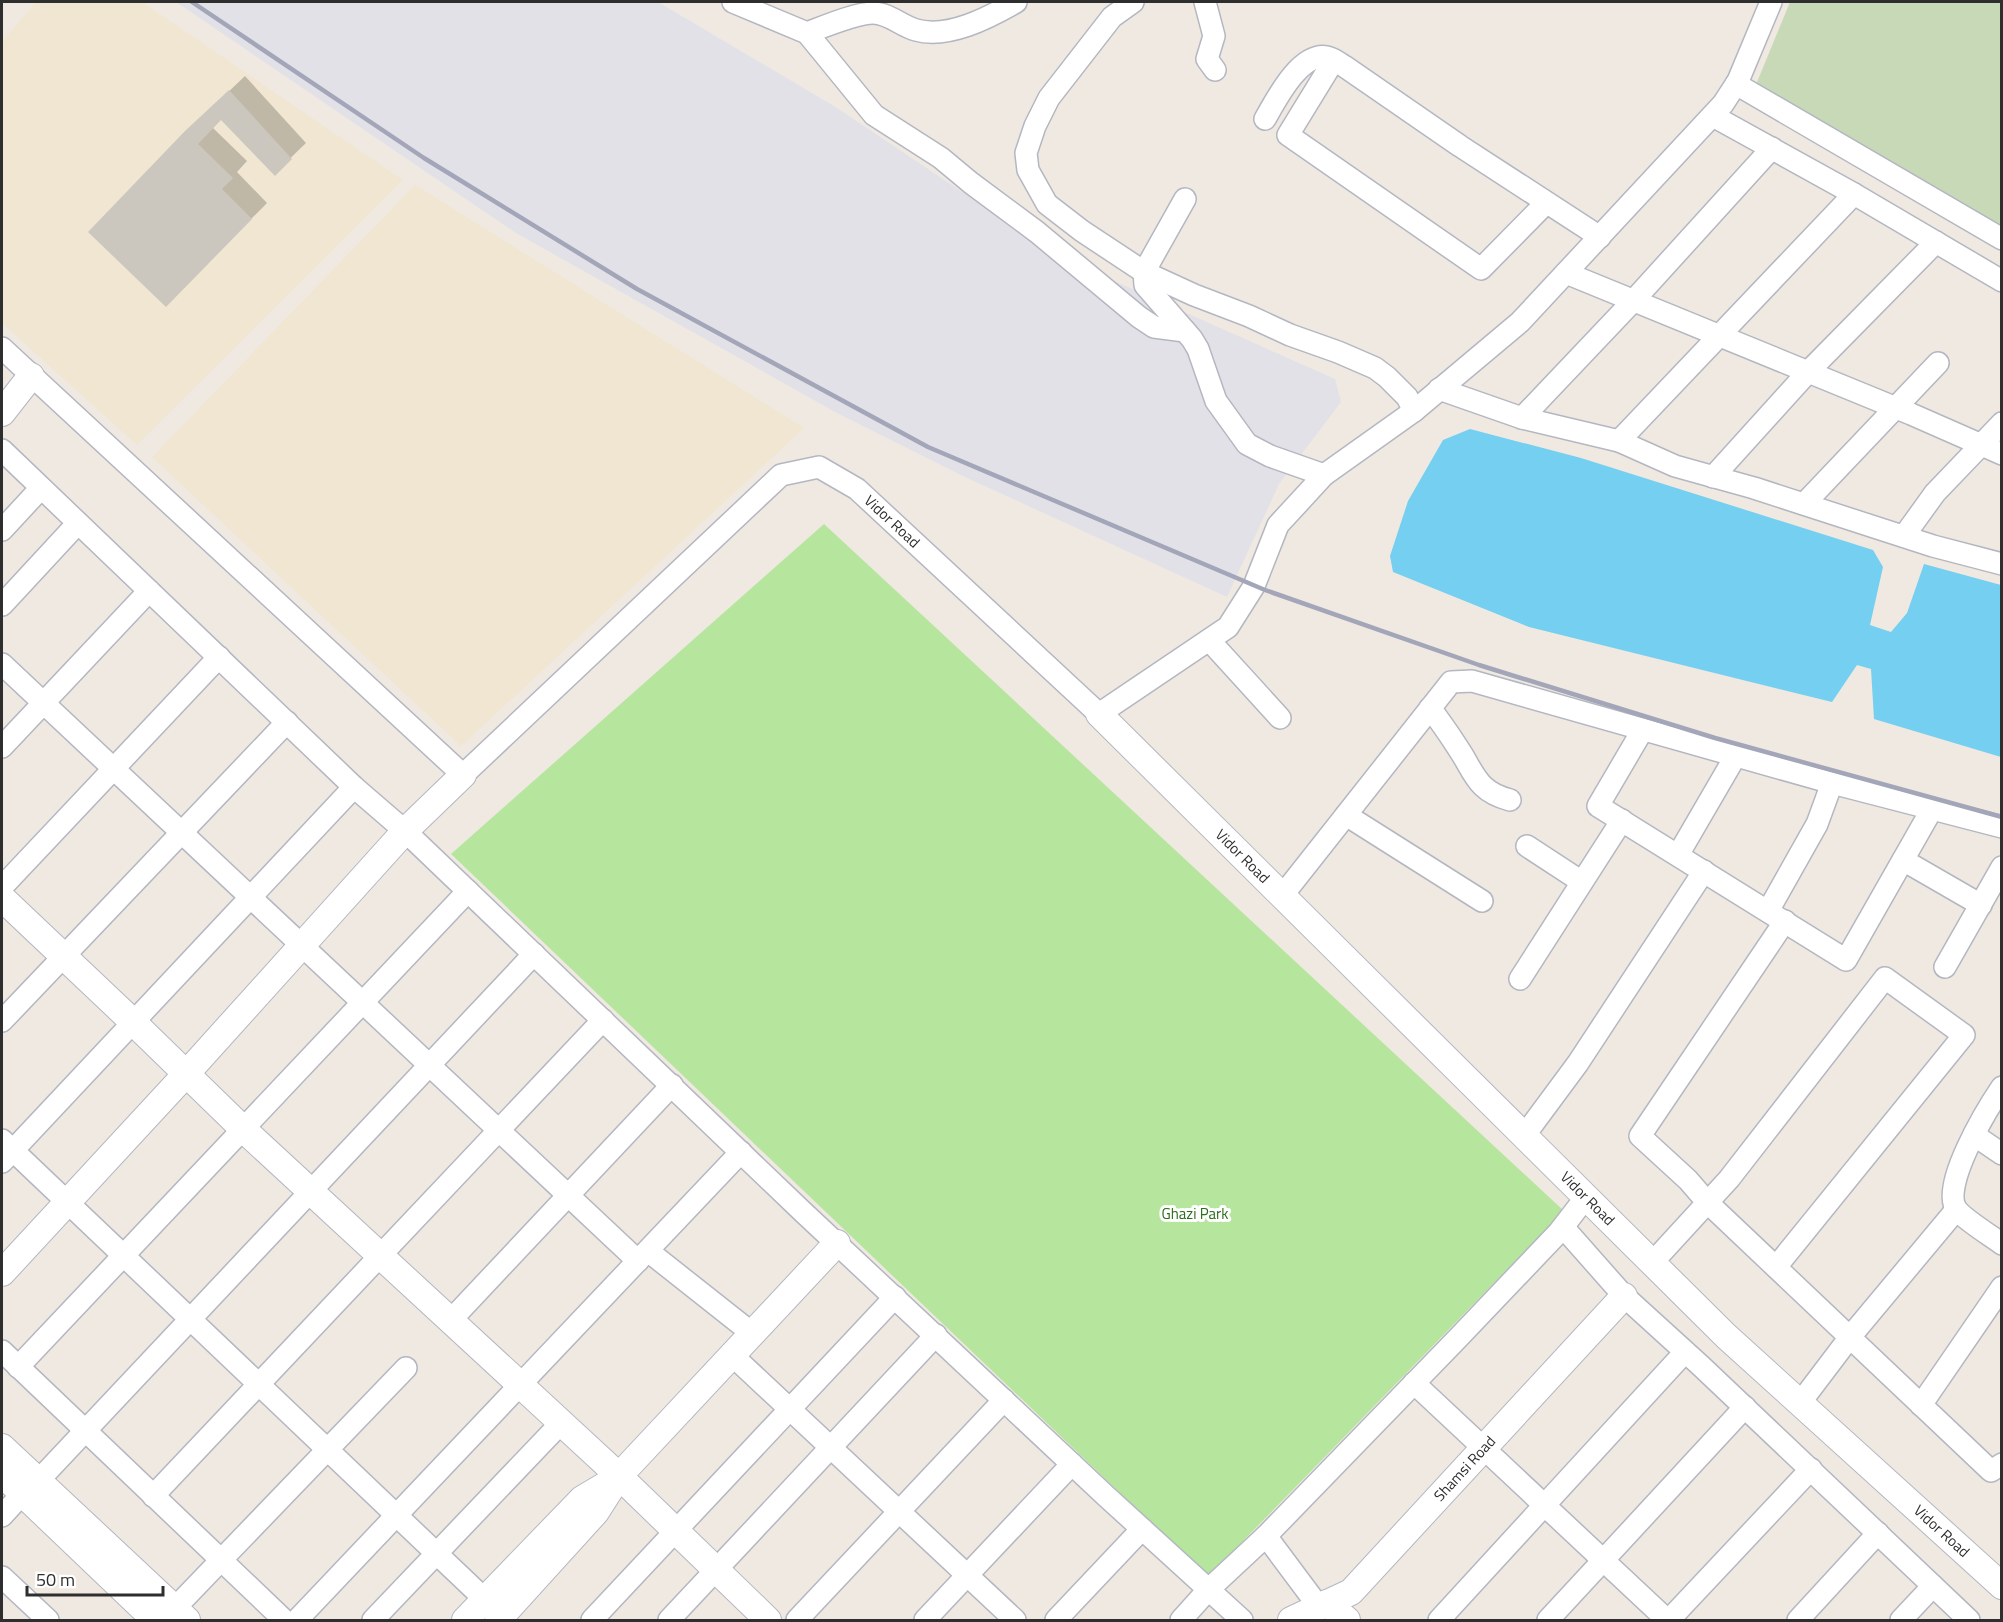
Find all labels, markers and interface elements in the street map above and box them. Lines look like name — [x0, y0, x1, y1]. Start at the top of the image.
street label: Vidor Road — [859, 489, 925, 553]
street label: Vidor Road — [1210, 823, 1275, 888]
street label: Vidor Road — [1555, 1166, 1620, 1231]
park label: Ghazi Park — [1162, 1202, 1228, 1225]
street label: Shamsi Road — [1428, 1430, 1501, 1506]
street label: Vidor Road — [1909, 1499, 1975, 1563]
scale bar — [27, 1559, 164, 1597]
text: 50 m — [36, 1566, 75, 1593]

